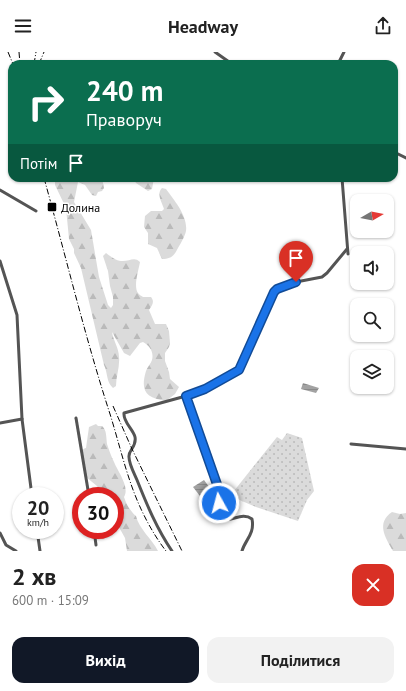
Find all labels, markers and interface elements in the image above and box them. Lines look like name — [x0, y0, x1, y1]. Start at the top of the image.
icon: menu — [12, 15, 34, 37]
text: Headway — [168, 15, 238, 38]
icon: share — [372, 15, 394, 37]
text: 240 m — [86, 72, 163, 109]
icon: right — [20, 76, 72, 128]
text: Праворуч — [86, 108, 162, 131]
icon: arrive — [65, 152, 87, 174]
text: Потім — [20, 154, 57, 173]
north arrow — [350, 194, 394, 238]
map controls — [350, 194, 394, 394]
place label: Долина — [61, 200, 100, 215]
marker: Долина — [46, 201, 58, 213]
pin — [279, 241, 313, 282]
button: sound — [350, 246, 394, 290]
icon: arrive — [285, 247, 307, 269]
button: search — [350, 298, 394, 342]
button: layers — [350, 350, 394, 394]
position arrow — [198, 482, 240, 524]
speed limit sign: 30 — [72, 487, 124, 539]
text: 20 — [27, 495, 49, 521]
text: km/h — [27, 516, 49, 529]
text: 2 хв — [12, 561, 56, 592]
button: close — [352, 564, 394, 606]
text: 600 m · 15:09 — [12, 592, 89, 609]
button: Вихід — [12, 637, 199, 683]
button: Поділитися — [207, 637, 394, 683]

